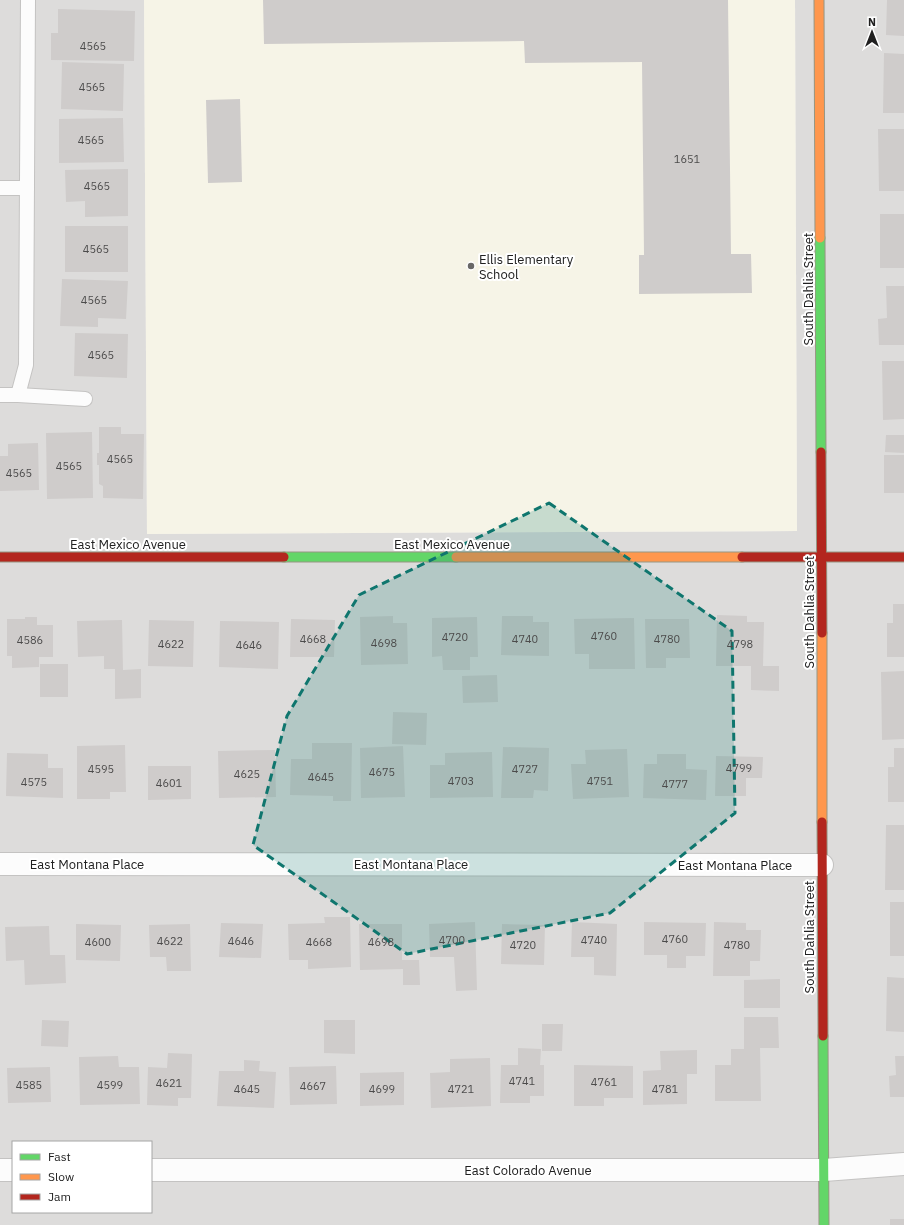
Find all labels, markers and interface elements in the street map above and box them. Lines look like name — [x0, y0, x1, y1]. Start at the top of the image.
north arrow — [852, 12, 892, 52]
text: N — [868, 15, 876, 29]
house number: 4565 — [80, 39, 106, 53]
house number: 4565 — [79, 80, 105, 94]
house number: 4565 — [78, 133, 104, 147]
house number: 1651 — [674, 152, 701, 166]
house number: 4565 — [84, 179, 110, 193]
street label: South Dahlia Street — [800, 233, 817, 345]
house number: 4565 — [83, 242, 109, 256]
place label: Ellis Elementary School — [479, 251, 574, 283]
marker: Ellis Elementary School — [466, 261, 476, 271]
house number: 4565 — [81, 293, 107, 307]
house number: 4565 — [88, 348, 114, 362]
house number: 4565 — [107, 452, 133, 466]
house number: 4565 — [56, 459, 82, 473]
house number: 4565 — [6, 466, 32, 480]
street label: East Mexico Avenue — [70, 536, 186, 553]
street label: East Mexico Avenue — [394, 536, 510, 553]
street label: South Dahlia Street — [801, 556, 818, 668]
house number: 4760 — [591, 629, 617, 643]
house number: 4720 — [442, 630, 468, 644]
house number: 4668 — [300, 632, 326, 646]
house number: 4740 — [512, 632, 538, 646]
house number: 4780 — [654, 632, 680, 646]
house number: 4586 — [17, 633, 43, 647]
house number: 4698 — [371, 636, 397, 650]
house number: 4622 — [158, 637, 184, 651]
house number: 4798 — [727, 637, 753, 651]
house number: 4646 — [236, 638, 262, 652]
house number: 4799 — [726, 761, 752, 775]
house number: 4595 — [88, 762, 114, 776]
house number: 4727 — [512, 762, 538, 776]
house number: 4675 — [369, 765, 395, 779]
house number: 4625 — [234, 767, 260, 781]
house number: 4645 — [308, 770, 334, 784]
house number: 4703 — [448, 774, 474, 788]
house number: 4751 — [587, 774, 614, 788]
house number: 4575 — [21, 775, 47, 789]
house number: 4601 — [156, 776, 183, 790]
house number: 4777 — [662, 777, 688, 791]
street label: East Montana Place — [30, 856, 144, 873]
street label: East Montana Place — [354, 856, 468, 873]
street label: East Montana Place — [678, 857, 792, 874]
street label: South Dahlia Street — [801, 881, 818, 993]
house number: 4760 — [662, 932, 688, 946]
house number: 4700 — [439, 933, 465, 947]
house number: 4740 — [581, 933, 607, 947]
house number: 4622 — [157, 934, 183, 948]
house number: 4646 — [228, 934, 254, 948]
house number: 4600 — [85, 935, 111, 949]
house number: 4668 — [306, 935, 332, 949]
house number: 4698 — [368, 935, 394, 949]
house number: 4720 — [510, 938, 536, 952]
house number: 4780 — [724, 938, 750, 952]
house number: 4741 — [509, 1074, 536, 1088]
house number: 4761 — [591, 1075, 618, 1089]
house number: 4621 — [156, 1076, 183, 1090]
house number: 4585 — [16, 1078, 42, 1092]
house number: 4599 — [97, 1078, 123, 1092]
house number: 4667 — [300, 1079, 326, 1093]
house number: 4645 — [234, 1082, 260, 1096]
house number: 4699 — [369, 1082, 395, 1096]
house number: 4721 — [448, 1082, 475, 1096]
house number: 4781 — [652, 1082, 679, 1096]
legend — [12, 1141, 152, 1213]
text: Fast — [48, 1149, 71, 1164]
street label: East Colorado Avenue — [464, 1162, 592, 1179]
text: Slow — [48, 1169, 74, 1184]
text: Jam — [48, 1189, 71, 1204]

